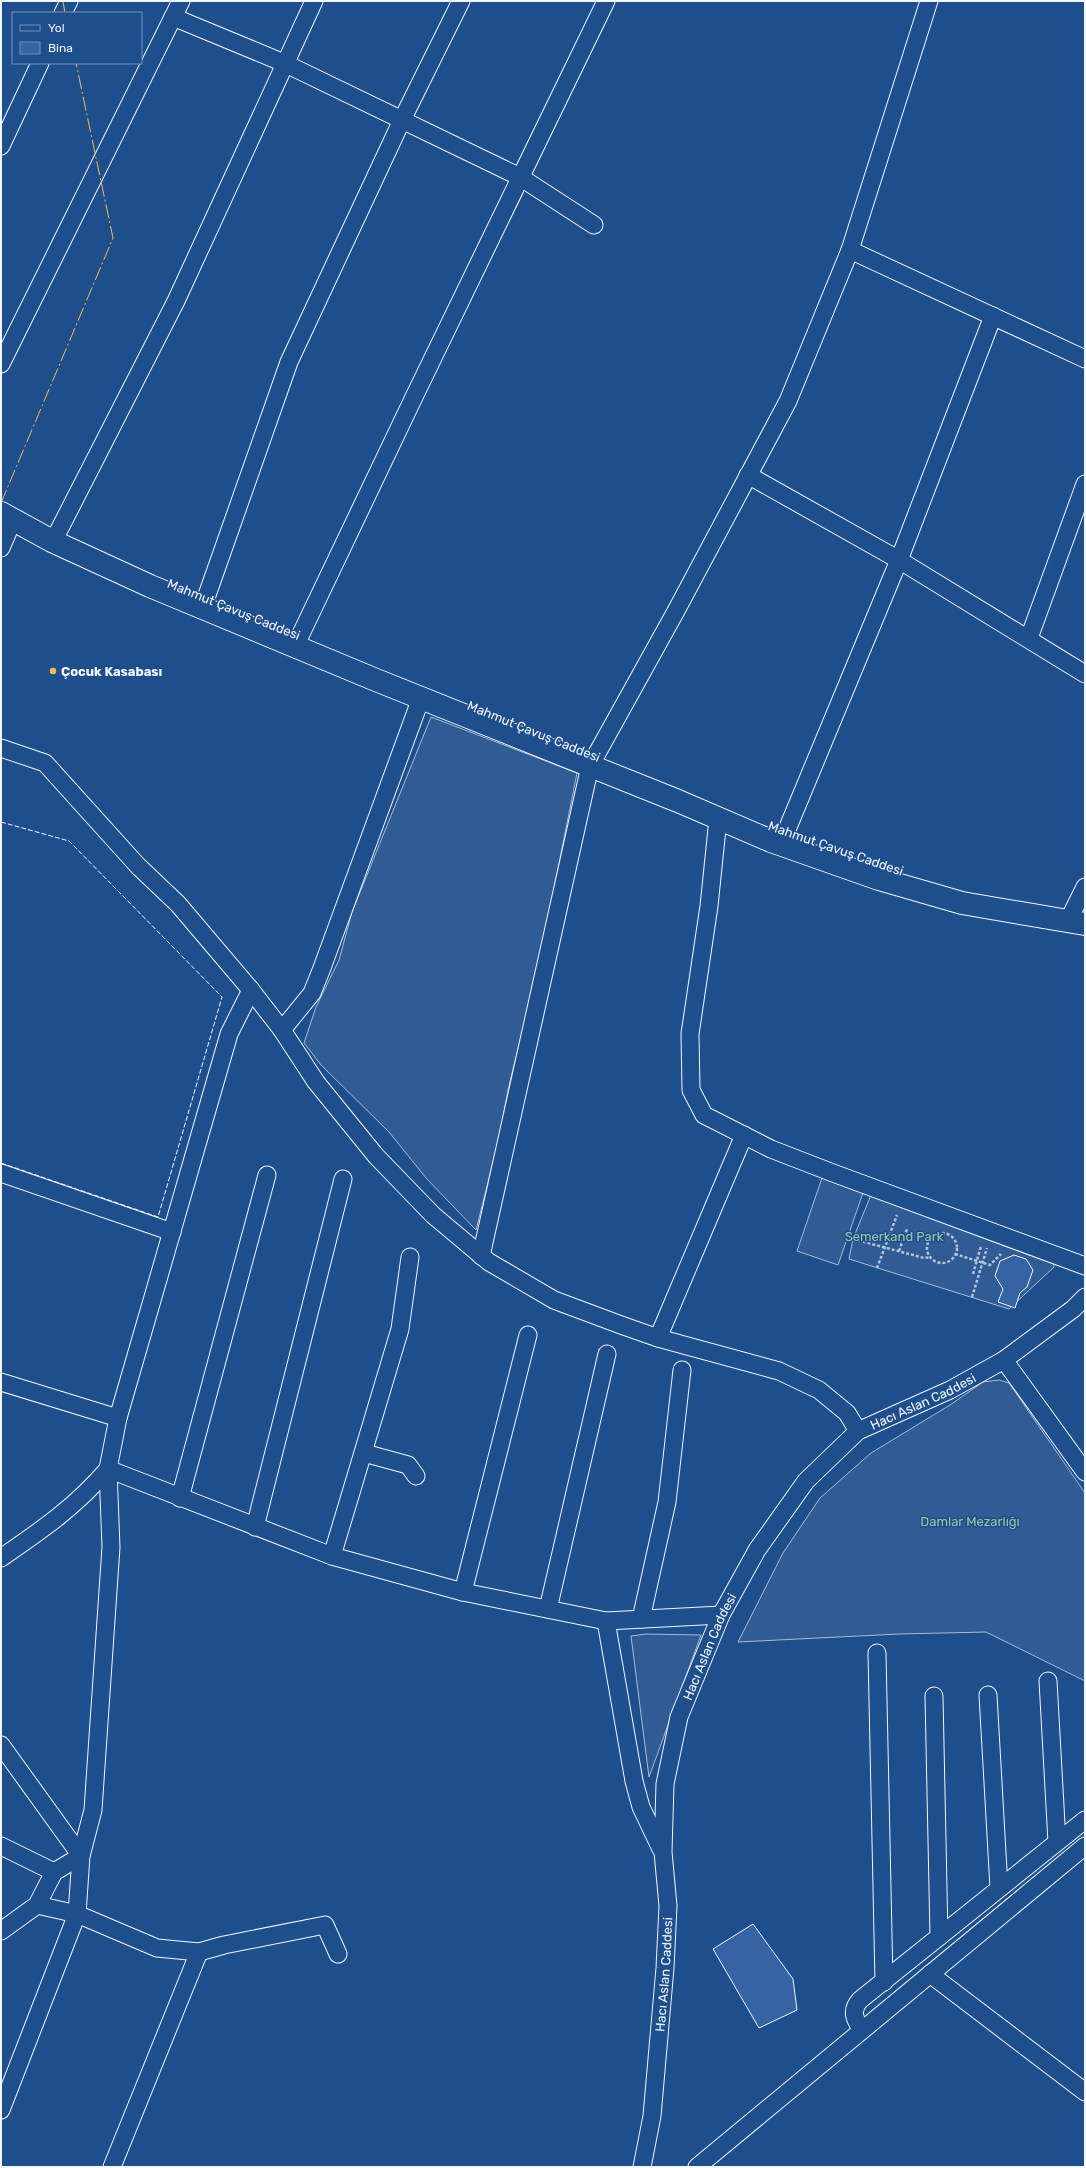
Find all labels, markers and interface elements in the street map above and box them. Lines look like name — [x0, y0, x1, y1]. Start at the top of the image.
legend — [12, 12, 142, 64]
text: Yol — [48, 21, 65, 35]
text: Bina — [48, 41, 73, 55]
street label: Mahmut Çavuş Caddesi — [165, 576, 302, 643]
place label: Çocuk Kasabası — [61, 664, 162, 679]
marker: Çocuk Kasabası — [48, 666, 58, 676]
street label: Mahmut Çavuş Caddesi — [465, 698, 602, 765]
street label: Mahmut Çavuş Caddesi — [766, 818, 905, 879]
park label: Semerkand Park — [845, 1229, 944, 1244]
street label: Hacı Aslan Caddesi — [868, 1370, 978, 1433]
park label: Damlar Mezarlığı — [920, 1514, 1020, 1530]
street label: Hacı Aslan Caddesi — [680, 1591, 740, 1702]
street label: Hacı Aslan Caddesi — [652, 1917, 675, 2032]

